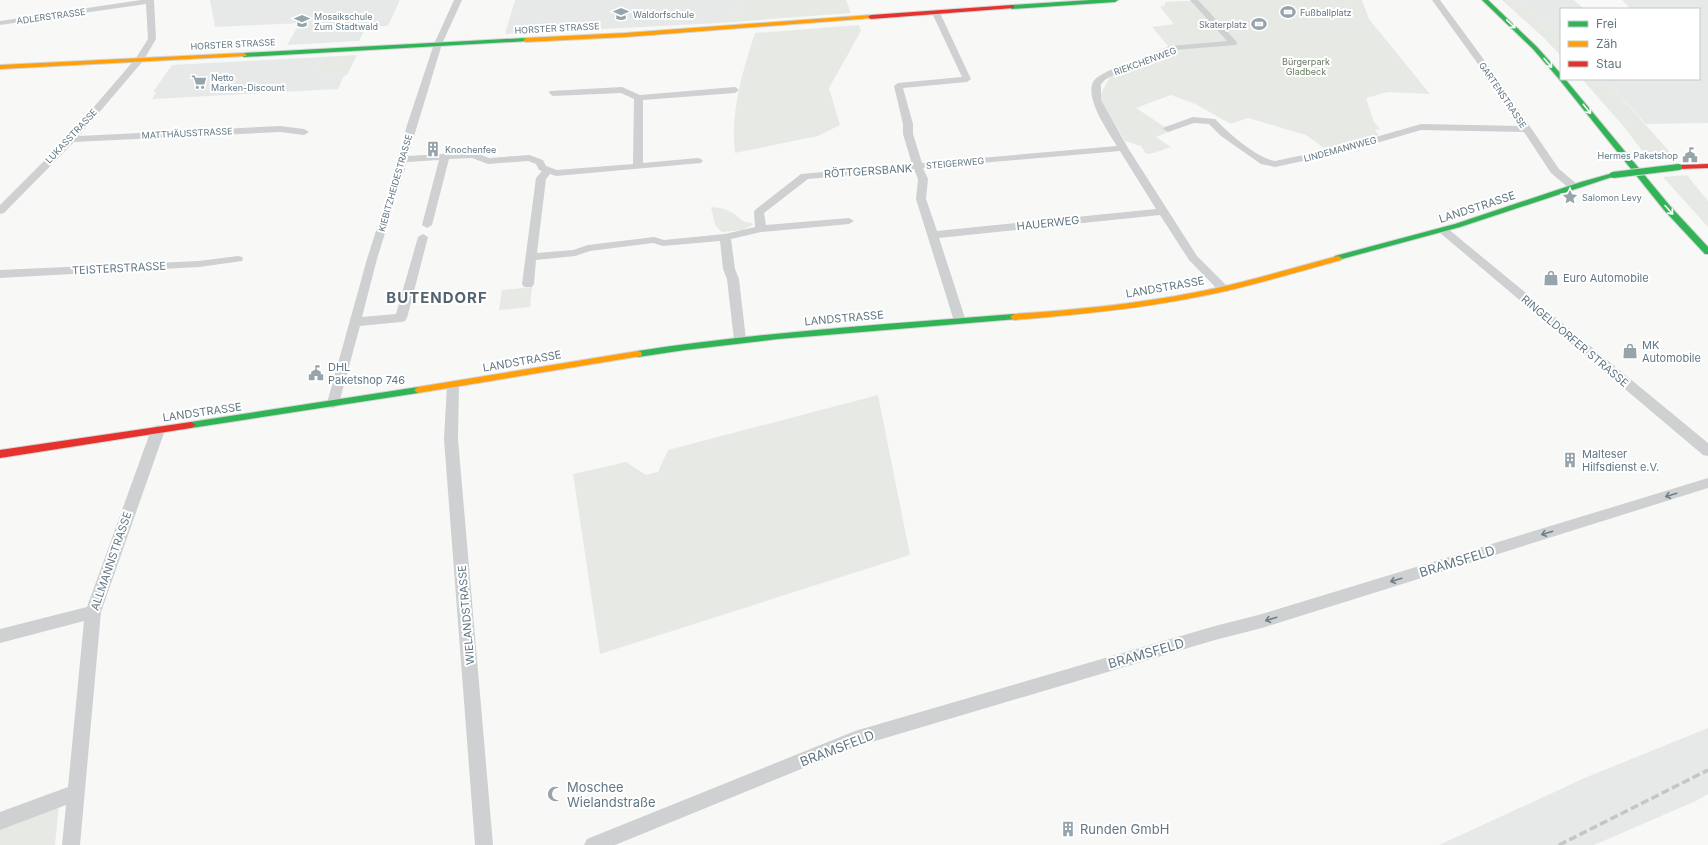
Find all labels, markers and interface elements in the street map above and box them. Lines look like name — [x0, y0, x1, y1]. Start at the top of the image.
sports icon: Fußballplatz — [1279, 3, 1297, 21]
school or university icon: Waldorfschule — [612, 5, 630, 23]
street label: ADLERSTRASSE — [16, 6, 86, 26]
place label: Fußballplatz — [1300, 7, 1352, 18]
legend — [1560, 8, 1700, 80]
place label: Waldorfschule — [633, 9, 694, 20]
place label: Mosaikschule Zum Stadtwald — [314, 11, 378, 32]
school or university icon: Mosaikschule Zum Stadtwald — [293, 12, 311, 30]
sports icon: Skaterplatz — [1250, 15, 1268, 33]
text: Frei — [1596, 16, 1617, 31]
place label: Skaterplatz — [1199, 19, 1247, 30]
one-way arrow — [1506, 19, 1516, 28]
street label: HORSTER STRASSE — [514, 20, 600, 36]
street label: HORSTER STRASSE — [190, 36, 276, 52]
text: Zäh — [1596, 36, 1617, 51]
street label: RIEKCHENWEG — [1112, 44, 1178, 77]
park label: Bürgerpark Gladbeck — [1282, 56, 1330, 77]
text: Stau — [1596, 56, 1622, 71]
one-way arrow — [1544, 58, 1553, 68]
street label: GARTENSTRASSE — [1477, 60, 1529, 130]
place label: Netto Marken-Discount — [211, 72, 285, 93]
supermarket icon: Netto Marken-Discount — [190, 73, 208, 91]
one-way arrow — [1582, 104, 1591, 115]
street label: LUKASSTRASSE — [43, 107, 99, 165]
street label: MATTHÄUSSTRASSE — [141, 125, 233, 141]
street label: KIEBITZHEIDESTRASSE — [376, 133, 414, 233]
street label: LINDEMANNWEG — [1302, 134, 1378, 164]
building icon: Knochenfee — [424, 140, 442, 158]
place label: Knochenfee — [445, 144, 496, 155]
public building icon: Hermes Paketshop — [1681, 146, 1699, 164]
place label: Hermes Paketshop — [1598, 150, 1678, 161]
street label: STEIGERWEG — [925, 155, 985, 171]
street label: RÖTTGERSBANK — [823, 161, 913, 181]
street label: LANDSTRASSE — [1437, 188, 1517, 226]
place icon: Salomon Levy — [1561, 188, 1579, 206]
place label: Salomon Levy — [1582, 192, 1642, 203]
one-way arrow — [1665, 204, 1674, 215]
street label: HAUERWEG — [1016, 213, 1080, 233]
street label: TEISTERSTRASSE — [72, 259, 166, 277]
shop icon: Euro Automobile — [1542, 269, 1560, 287]
place label: Euro Automobile — [1563, 271, 1649, 285]
street label: LANDSTRASSE — [1125, 273, 1205, 301]
district label: BUTENDORF — [386, 288, 488, 307]
street label: RINGELDORFER STRASSE — [1519, 292, 1631, 390]
street label: LANDSTRASSE — [804, 308, 884, 328]
place label: MK Automobile — [1642, 338, 1701, 365]
shop icon: MK Automobile — [1621, 342, 1639, 360]
street label: LANDSTRASSE — [482, 347, 562, 375]
place label: DHL Paketshop 746 — [328, 360, 405, 387]
public building icon: DHL Paketshop 746 — [307, 364, 325, 382]
street label: LANDSTRASSE — [162, 400, 242, 424]
place label: Malteser Hilfsdienst e.V. — [1582, 447, 1659, 474]
building icon: Malteser Hilfsdienst e.V. — [1561, 451, 1579, 469]
one-way arrow — [1664, 492, 1677, 499]
street label: ALLMANNSTRASSE — [88, 510, 134, 612]
one-way arrow — [1540, 530, 1553, 537]
street label: BRAMSFELD — [1417, 542, 1497, 580]
street label: WIELANDSTRASSE — [455, 565, 477, 665]
one-way arrow — [1389, 577, 1402, 584]
one-way arrow — [1265, 616, 1278, 623]
street label: BRAMSFELD — [1106, 635, 1186, 671]
street label: BRAMSFELD — [798, 727, 876, 769]
place label: Moschee Wielandstraße — [567, 779, 656, 810]
mosque icon: Moschee Wielandstraße — [546, 785, 564, 803]
building icon: Runden GmbH — [1059, 820, 1077, 838]
place label: Runden GmbH — [1080, 821, 1169, 837]

